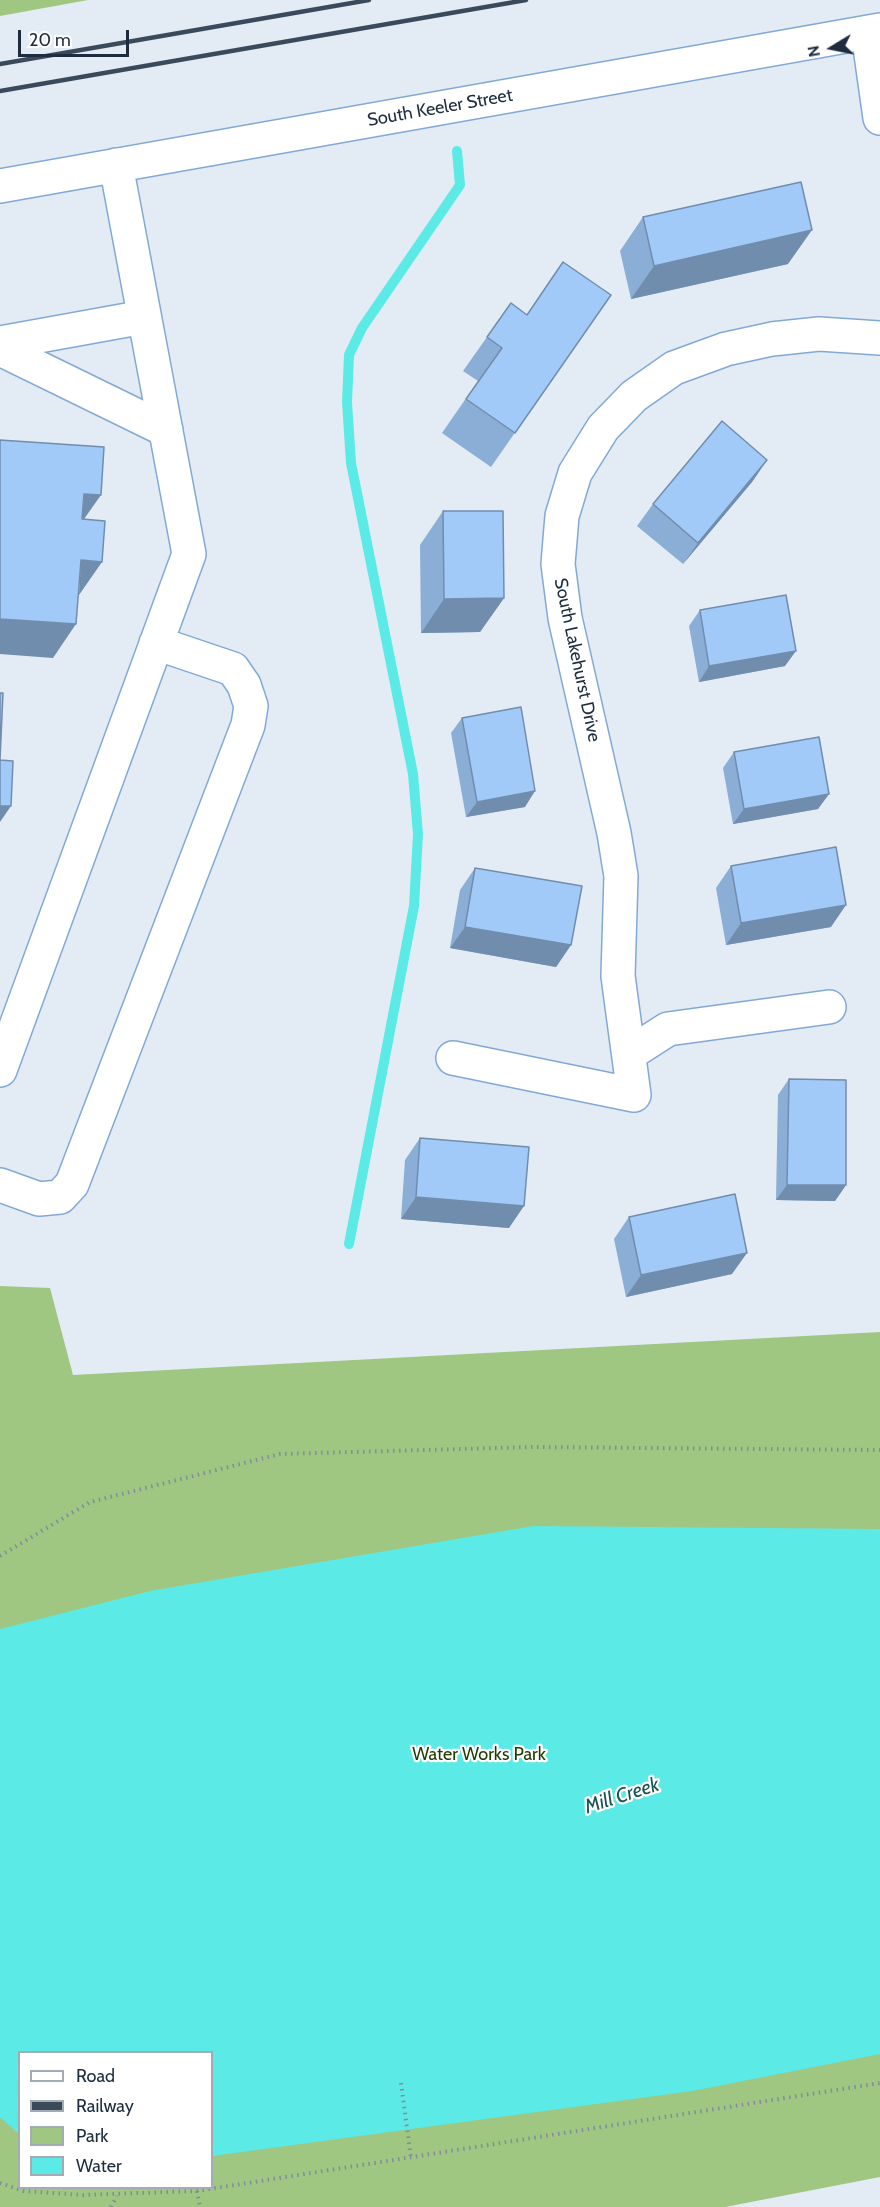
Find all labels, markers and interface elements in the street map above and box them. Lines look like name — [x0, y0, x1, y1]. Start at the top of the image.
scale bar — [21, 18, 132, 56]
north arrow — [802, 18, 862, 78]
text: 20 m — [29, 29, 71, 51]
text: N — [803, 44, 824, 58]
street label: South Keeler Street — [366, 85, 514, 131]
street label: South Lakehurst Drive — [549, 576, 605, 744]
park label: Water Works Park — [412, 1744, 546, 1766]
water label: Mill Creek — [582, 1773, 662, 1819]
legend — [18, 2051, 213, 2189]
text: Road — [76, 2065, 115, 2087]
text: Railway — [76, 2095, 134, 2117]
text: Park — [76, 2125, 108, 2147]
text: Water — [76, 2155, 122, 2177]

